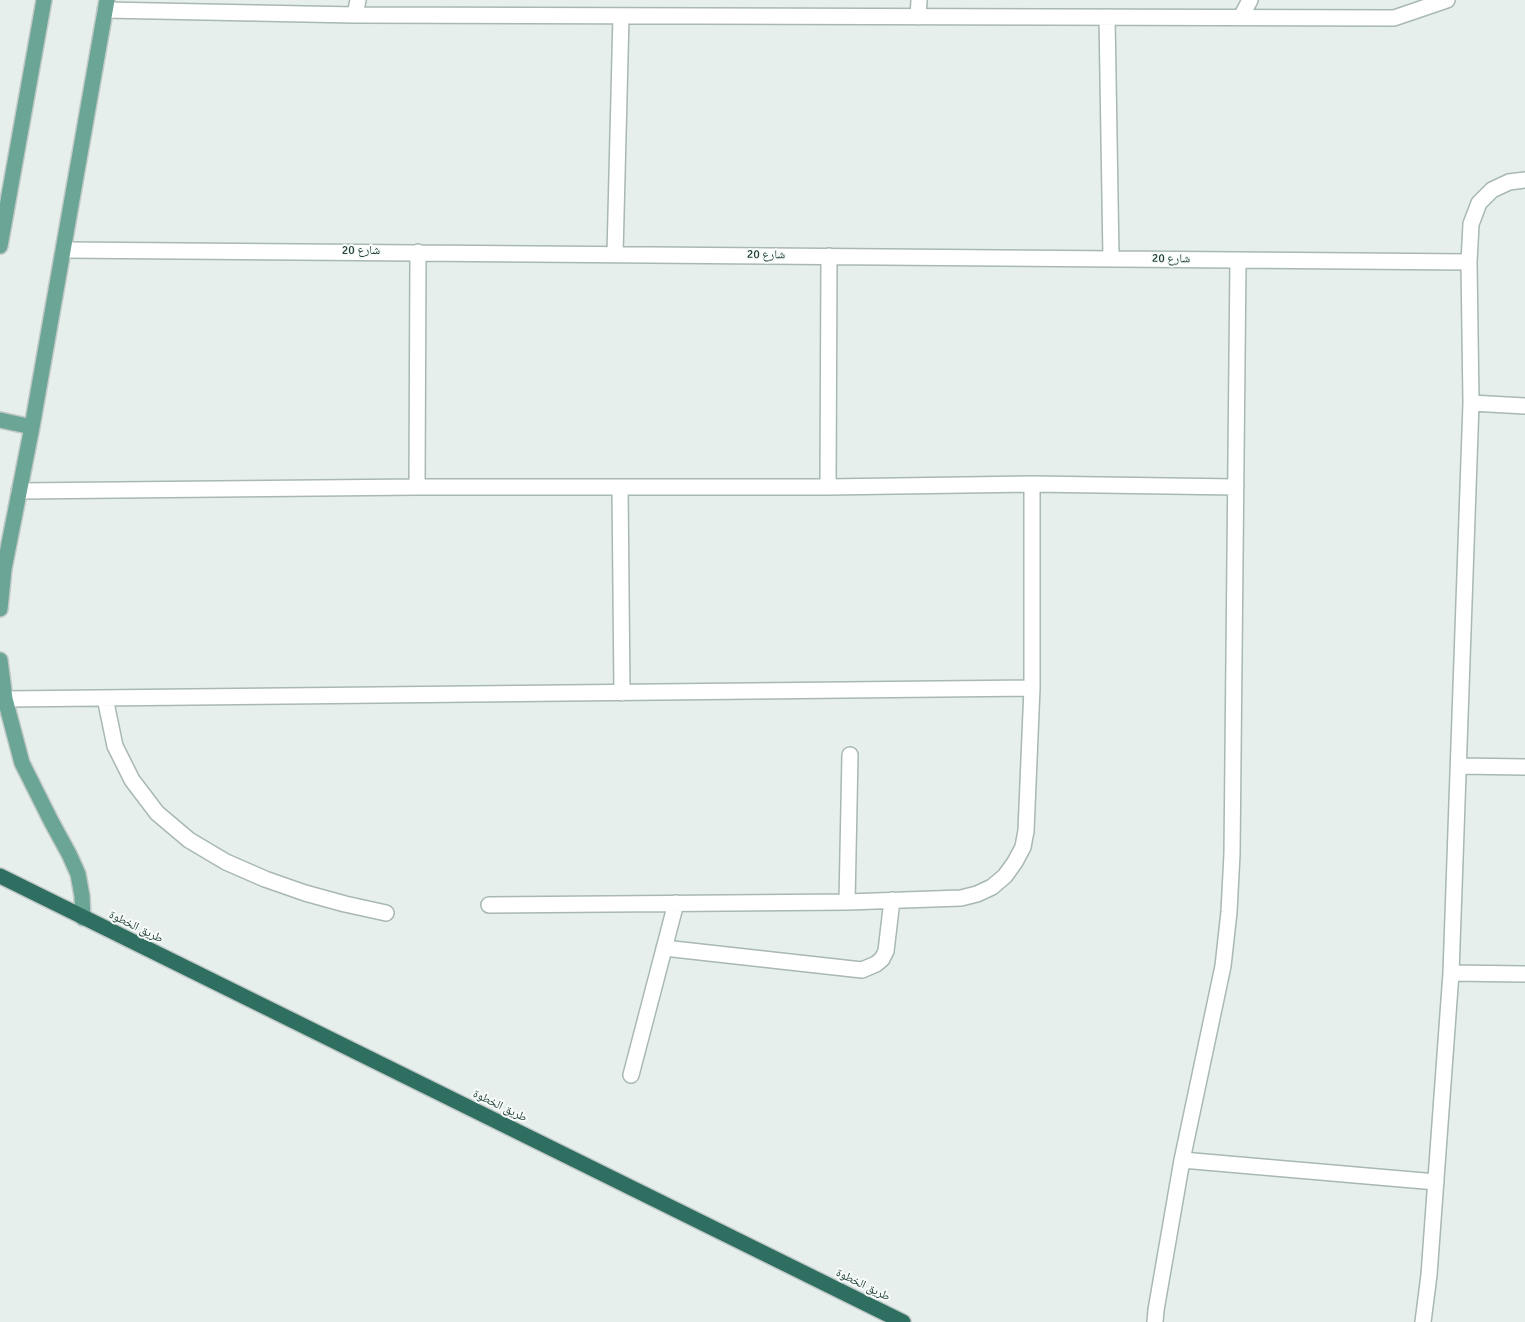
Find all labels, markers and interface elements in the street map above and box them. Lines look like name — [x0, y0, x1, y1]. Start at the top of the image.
street label: شارع 20 — [342, 244, 380, 258]
street label: شارع 20 — [747, 247, 785, 263]
street label: شارع 20 — [1152, 251, 1190, 267]
street label: طريق الخطوة — [106, 908, 166, 946]
street label: طريق الخطوة — [470, 1087, 530, 1125]
street label: طريق الخطوة — [833, 1266, 893, 1304]

